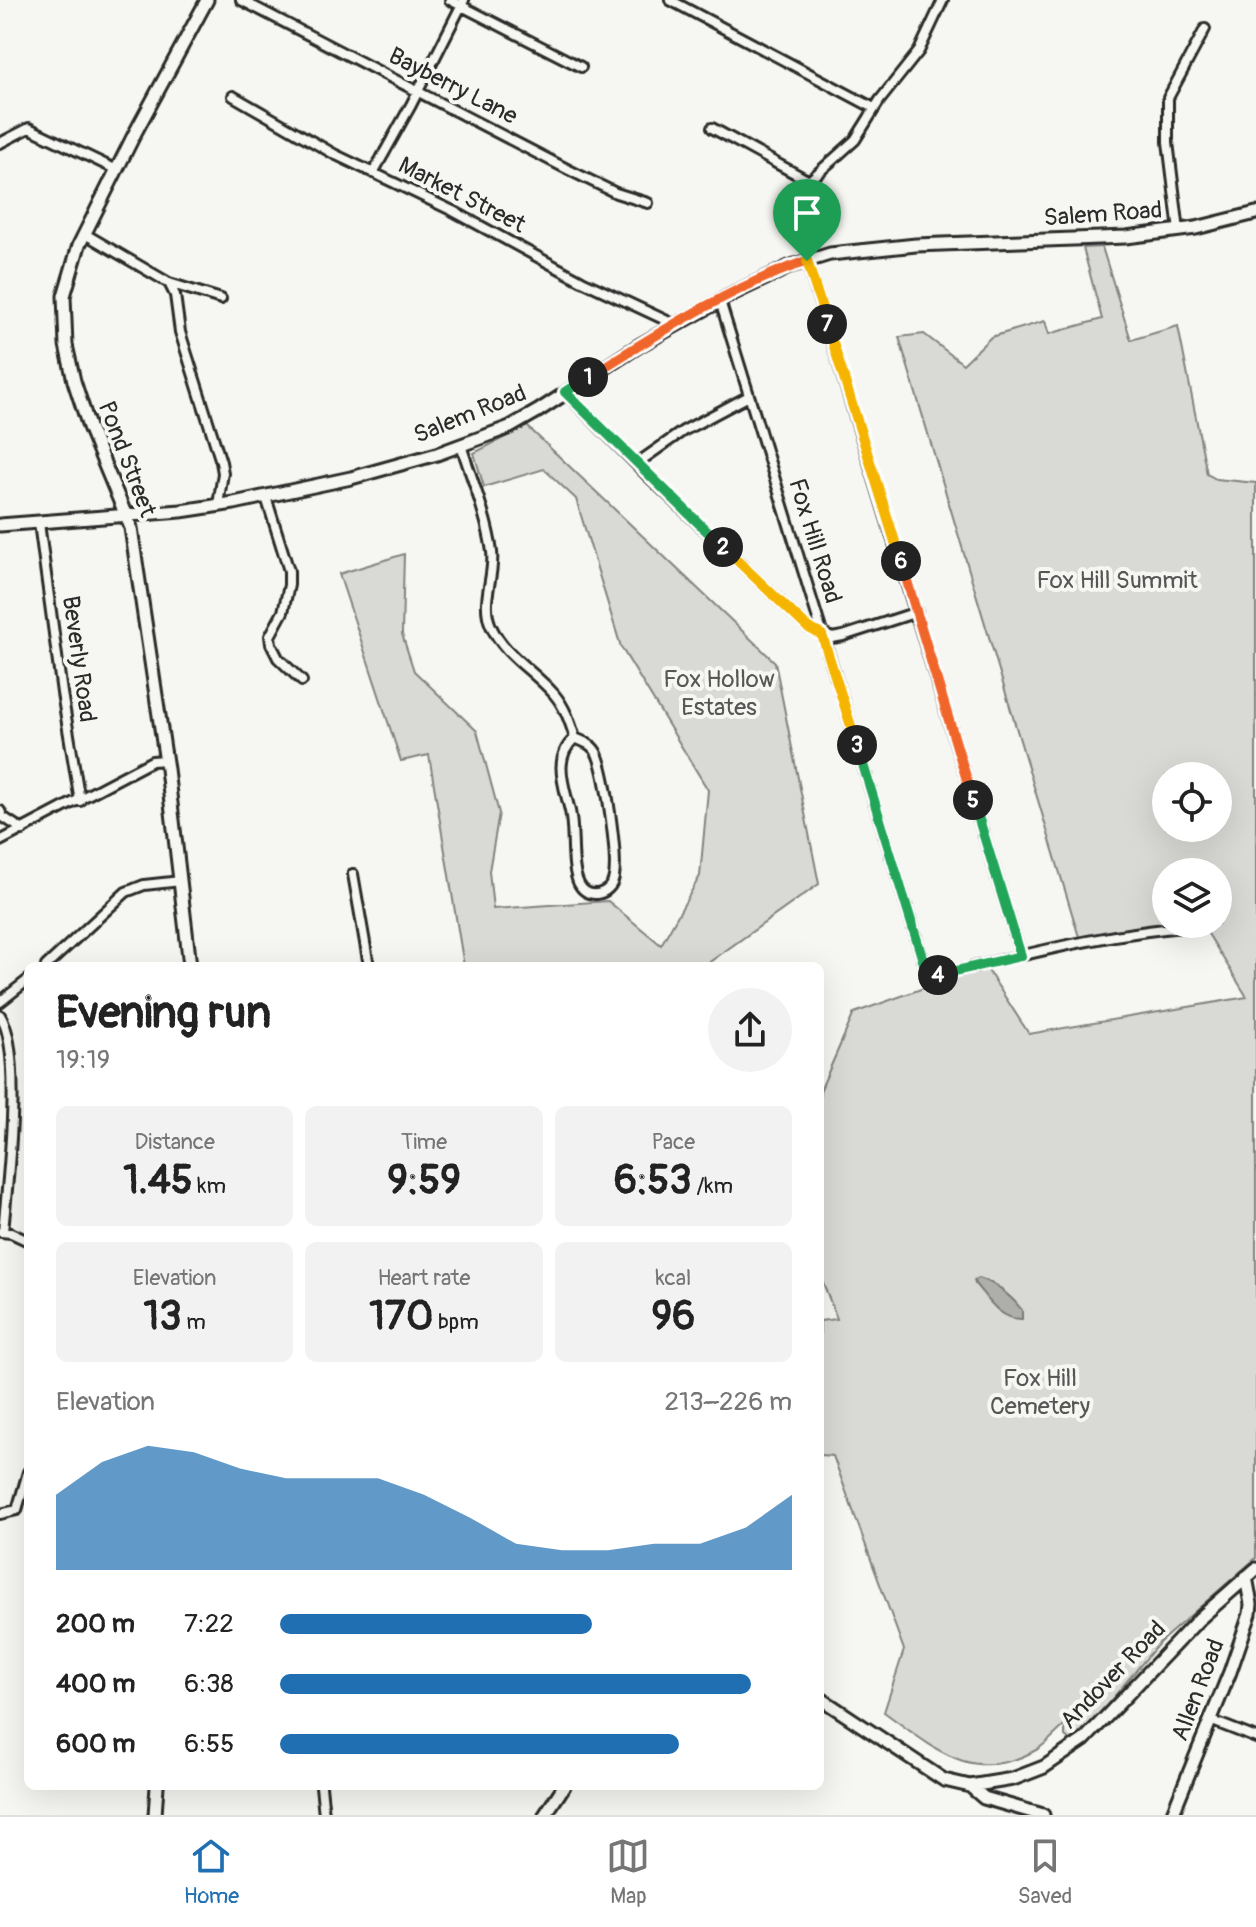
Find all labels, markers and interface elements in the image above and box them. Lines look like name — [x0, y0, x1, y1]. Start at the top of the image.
street label: Bayberry Lane — [384, 41, 522, 131]
street label: Market Street — [394, 151, 531, 240]
pin — [773, 179, 841, 261]
icon: arrive — [785, 191, 829, 235]
street label: Salem Road — [1043, 195, 1163, 233]
pin: 7 — [807, 304, 847, 344]
text: 7 — [821, 310, 833, 338]
pin: 1 — [568, 357, 608, 397]
text: 1 — [584, 363, 592, 391]
street label: Salem Road — [410, 378, 530, 450]
street label: Pond Street — [92, 397, 162, 521]
street label: Fox Hill Road — [782, 475, 848, 607]
pin: 2 — [703, 527, 743, 567]
text: 2 — [717, 533, 729, 561]
pin: 6 — [881, 541, 921, 581]
text: 6 — [895, 547, 907, 575]
park label: Fox Hill Summit — [1036, 566, 1198, 595]
street label: Beverly Road — [56, 594, 102, 724]
park label: Fox Hollow Estates — [663, 665, 775, 722]
pin: 3 — [837, 725, 877, 765]
text: 3 — [851, 731, 863, 759]
map controls — [1152, 762, 1232, 938]
button: locate — [1152, 762, 1232, 842]
pin: 5 — [953, 780, 993, 820]
text: 5 — [967, 786, 979, 814]
button: layers — [1152, 858, 1232, 938]
pin: 4 — [918, 955, 958, 995]
text: 4 — [932, 961, 944, 989]
text: Evening run — [56, 986, 271, 1041]
button: share — [708, 988, 792, 1072]
text: 19:19 — [56, 1044, 110, 1076]
text: Distance — [134, 1128, 215, 1156]
text: Time — [401, 1128, 447, 1156]
text: Pace — [652, 1128, 695, 1156]
text: 1.45 — [123, 1156, 193, 1205]
text: 9:59 — [387, 1156, 461, 1205]
text: 6:53 — [614, 1156, 692, 1205]
text: km — [193, 1172, 226, 1200]
text: /km — [692, 1172, 733, 1200]
text: Elevation — [133, 1264, 217, 1292]
text: Heart rate — [378, 1264, 470, 1292]
text: kcal — [655, 1264, 691, 1292]
text: 13 — [144, 1292, 181, 1341]
text: 170 — [369, 1292, 433, 1341]
text: 96 — [651, 1292, 695, 1341]
text: m — [181, 1308, 206, 1336]
text: bpm — [433, 1308, 479, 1336]
park label: Fox Hill Cemetery — [990, 1364, 1090, 1421]
text: Elevation — [56, 1386, 155, 1418]
text: 213–226 m — [665, 1386, 792, 1418]
text: 200 m — [56, 1608, 135, 1640]
text: 7:22 — [184, 1608, 234, 1640]
street label: Andover Road — [1054, 1615, 1172, 1735]
street label: Allen Road — [1165, 1635, 1231, 1745]
text: 400 m — [56, 1668, 135, 1700]
text: 6:38 — [184, 1668, 234, 1700]
text: 600 m — [56, 1728, 135, 1760]
text: 6:55 — [184, 1728, 234, 1760]
tab: Home — [184, 1834, 239, 1910]
tab: Map — [606, 1834, 650, 1910]
tab: Saved — [1018, 1834, 1072, 1910]

